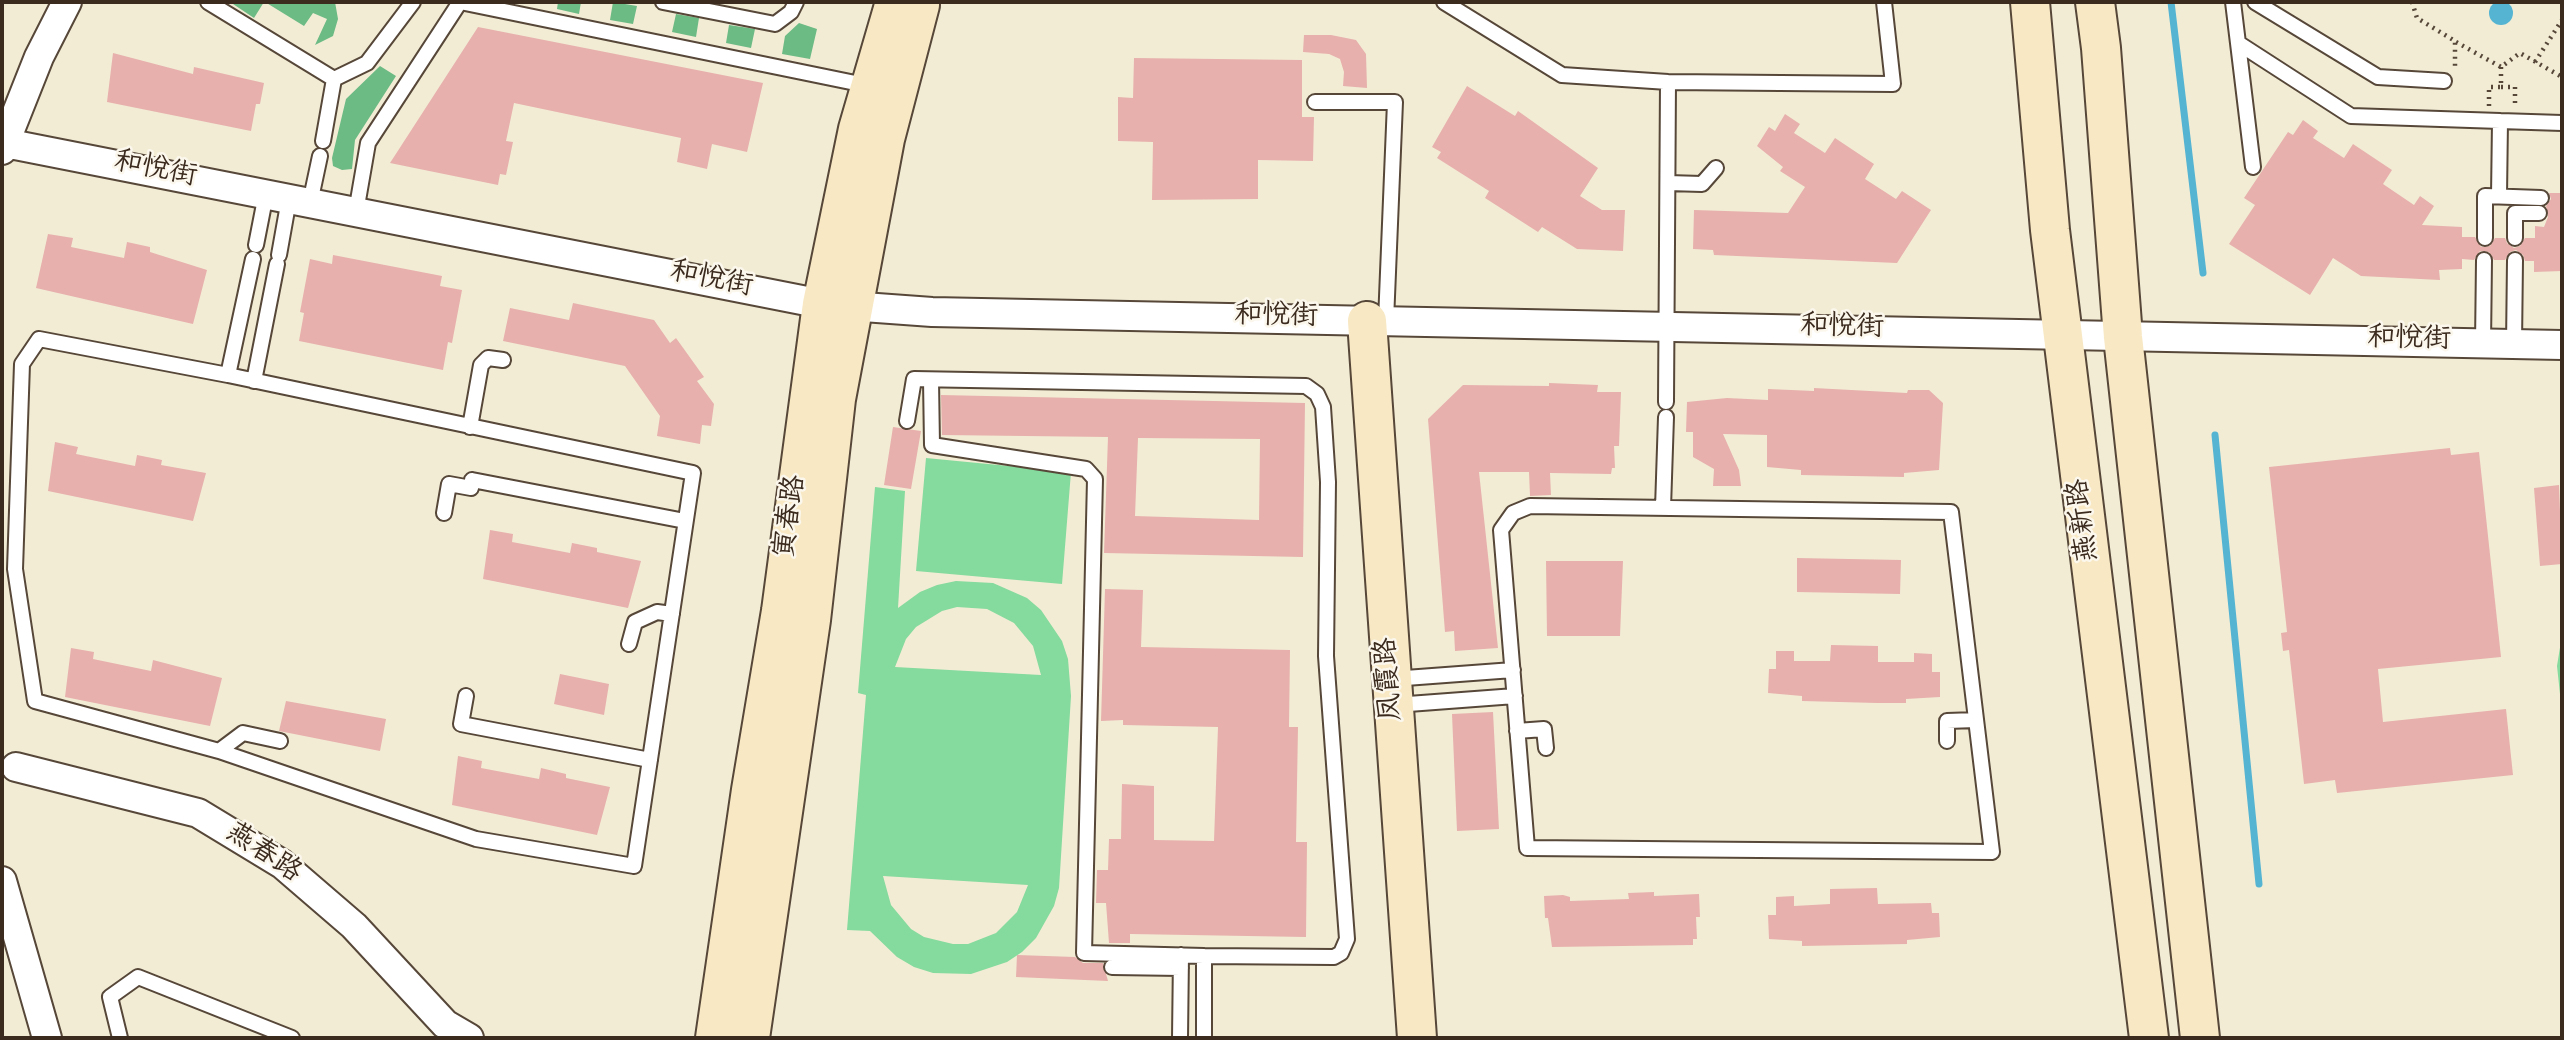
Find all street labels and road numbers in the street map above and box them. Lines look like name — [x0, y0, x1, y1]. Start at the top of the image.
street label: 和悦街 — [111, 147, 199, 197]
street label: 和悦街 — [667, 257, 755, 307]
street label: 和悦街 — [1234, 301, 1318, 337]
street label: 和悦街 — [1800, 312, 1884, 348]
street label: 和悦街 — [2367, 324, 2451, 360]
street label: 寅春路 — [771, 473, 815, 561]
street label: 燕新路 — [2064, 476, 2108, 564]
street label: 凤霞路 — [1372, 636, 1412, 722]
street label: 燕春路 — [218, 818, 306, 892]

